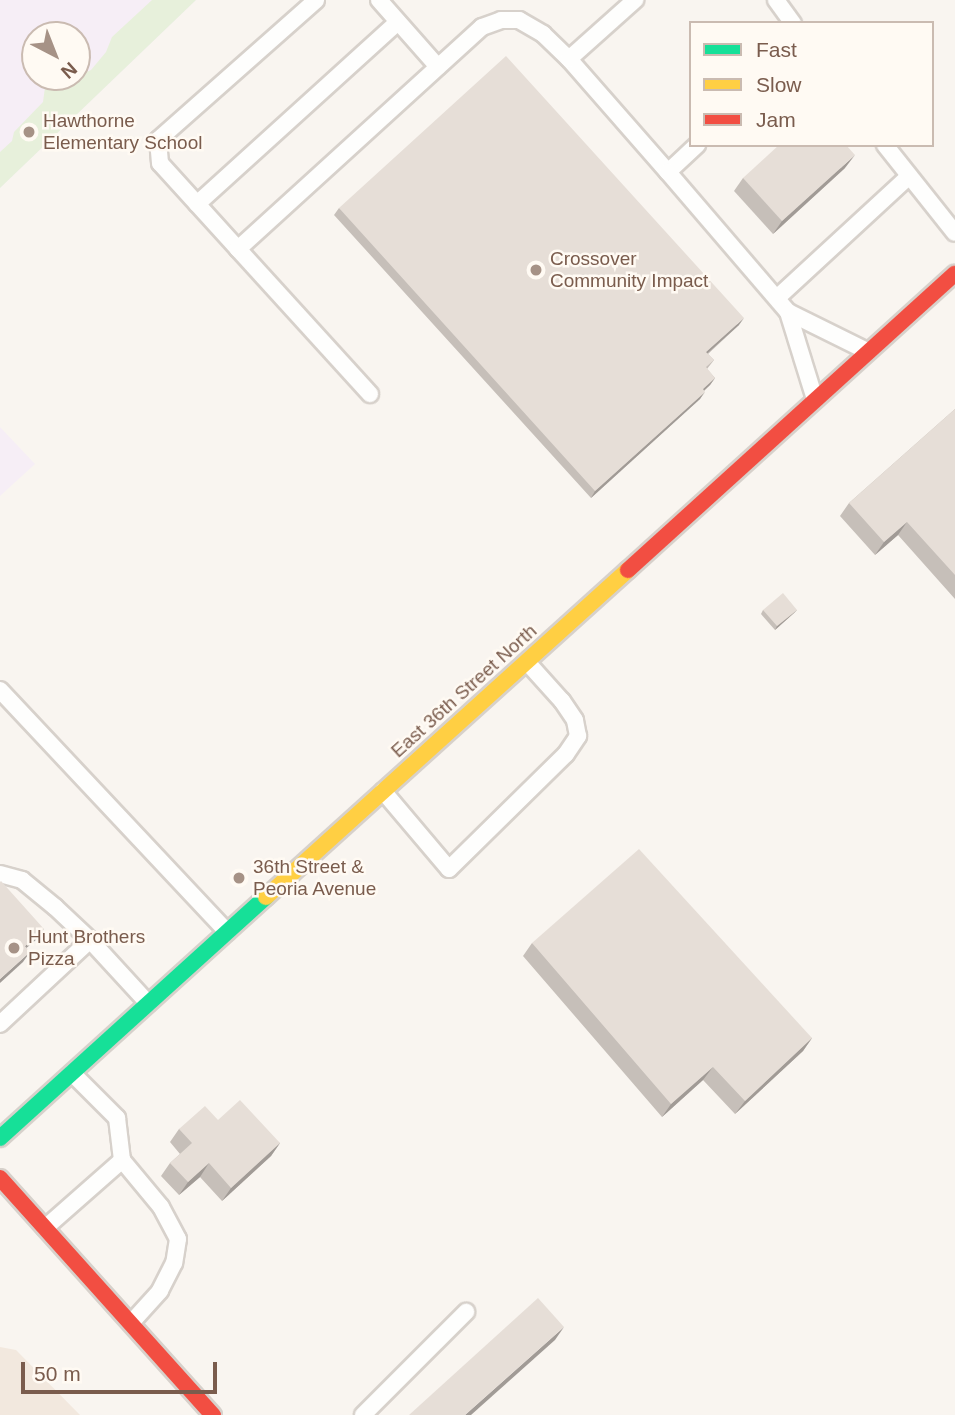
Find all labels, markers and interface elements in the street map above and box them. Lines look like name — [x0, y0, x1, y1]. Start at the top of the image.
north arrow — [21, 21, 91, 91]
legend — [689, 21, 934, 147]
text: Fast — [756, 38, 797, 61]
text: N — [57, 58, 81, 83]
text: Slow — [756, 73, 802, 96]
text: Jam — [756, 108, 796, 131]
place label: Hawthorne Elementary School — [43, 110, 202, 154]
marker: Hawthorne Elementary School — [21, 124, 37, 140]
place label: Crossover Community Impact — [550, 248, 708, 292]
marker: Crossover Community Impact — [528, 262, 544, 278]
street label: East 36th Street North — [387, 620, 541, 762]
place label: 36th Street & Peoria Avenue — [253, 856, 377, 900]
marker: 36th Street & Peoria Avenue — [231, 870, 247, 886]
place label: Hunt Brothers Pizza — [28, 926, 145, 970]
marker: Hunt Brothers Pizza — [6, 940, 22, 956]
scale bar — [24, 1348, 220, 1392]
text: 50 m — [34, 1362, 81, 1385]

